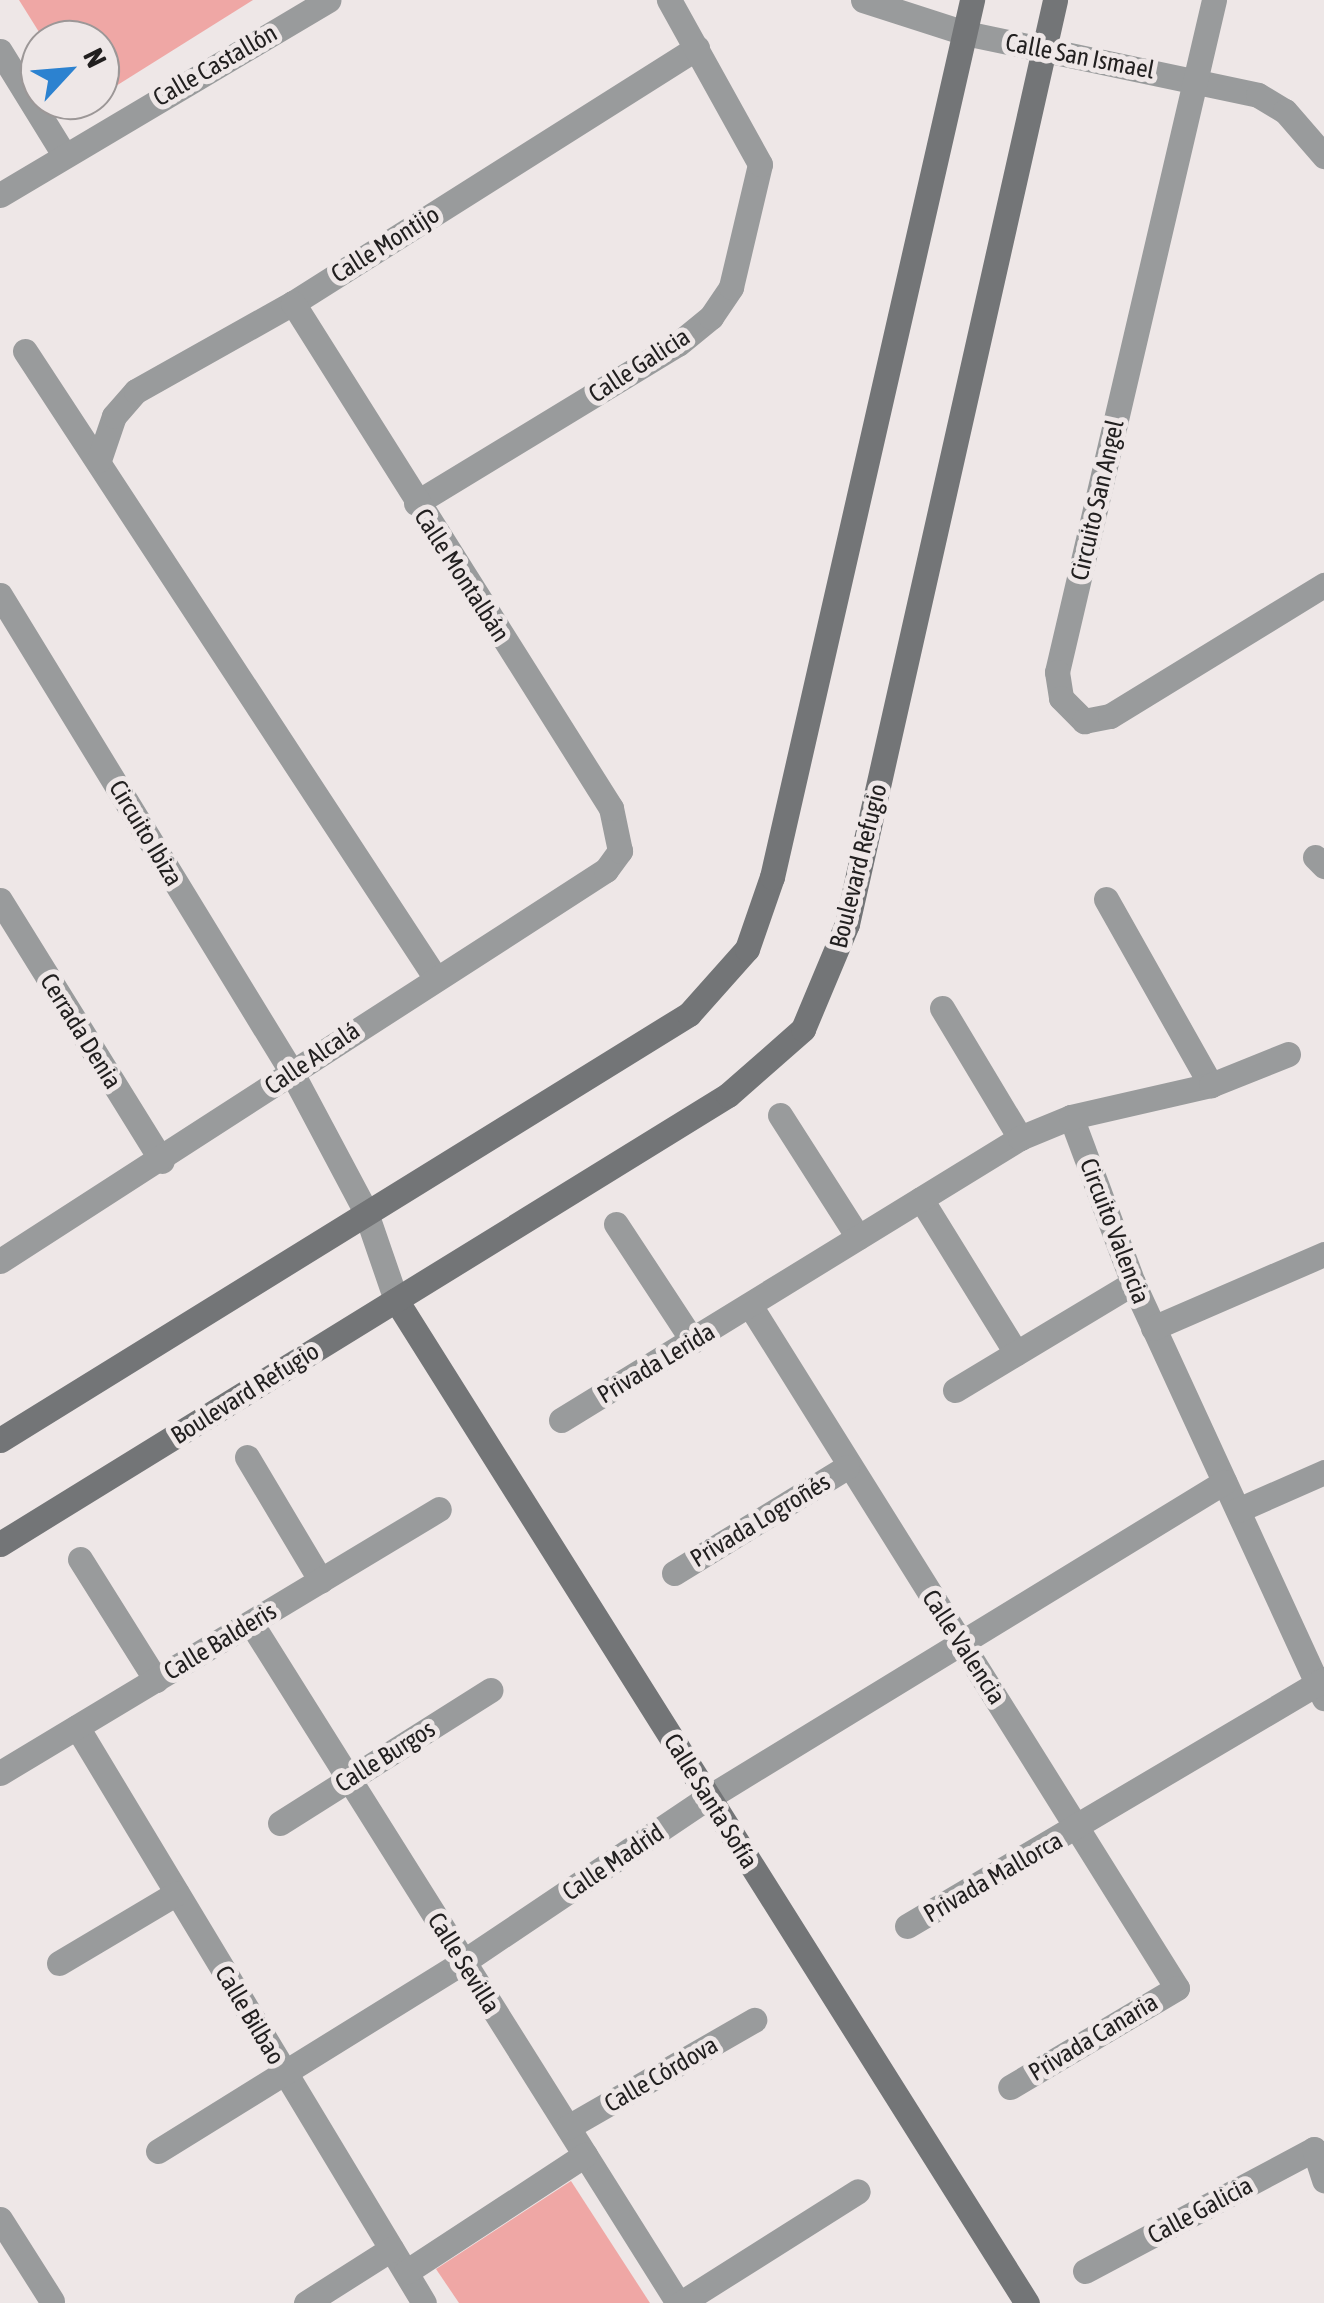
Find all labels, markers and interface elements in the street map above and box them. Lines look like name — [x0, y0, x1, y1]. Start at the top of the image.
street label: Calle Castallón — [148, 17, 282, 113]
north arrow — [20, 20, 120, 120]
street label: Calle San Ismael — [1003, 27, 1157, 85]
text: N — [77, 43, 113, 72]
street label: Calle Montijo — [325, 199, 445, 289]
street label: Calle Galicia — [583, 321, 695, 409]
street label: Circuito San Angel — [1064, 417, 1130, 583]
street label: Calle Montalbán — [408, 503, 516, 647]
street label: Circuito Ibiza — [103, 775, 189, 891]
street label: Boulevard Refugio — [823, 781, 893, 951]
street label: Cerrada Denia — [34, 968, 128, 1094]
street label: Calle Alcalá — [259, 1015, 365, 1101]
street label: Circuito Valencia — [1074, 1154, 1156, 1308]
street label: Privada Lerida — [592, 1316, 720, 1410]
street label: Boulevard Refugio — [166, 1336, 324, 1450]
street label: Privada Logroñés — [685, 1467, 835, 1573]
street label: Calle Valencia — [916, 1584, 1012, 1710]
street label: Calle Balderis — [158, 1596, 282, 1686]
street label: Calle Burgos — [330, 1714, 440, 1798]
street label: Calle Santa Sofía — [658, 1728, 764, 1874]
street label: Calle Madrid — [557, 1817, 669, 1907]
street label: Privada Mallorca — [918, 1825, 1068, 1929]
street label: Calle Sevilla — [421, 1907, 507, 2019]
street label: Calle Bilbao — [209, 1960, 291, 2070]
street label: Privada Canaria — [1023, 1987, 1163, 2087]
street label: Calle Córdova — [599, 2029, 723, 2119]
street label: Calle Galicia — [1142, 2170, 1258, 2250]

